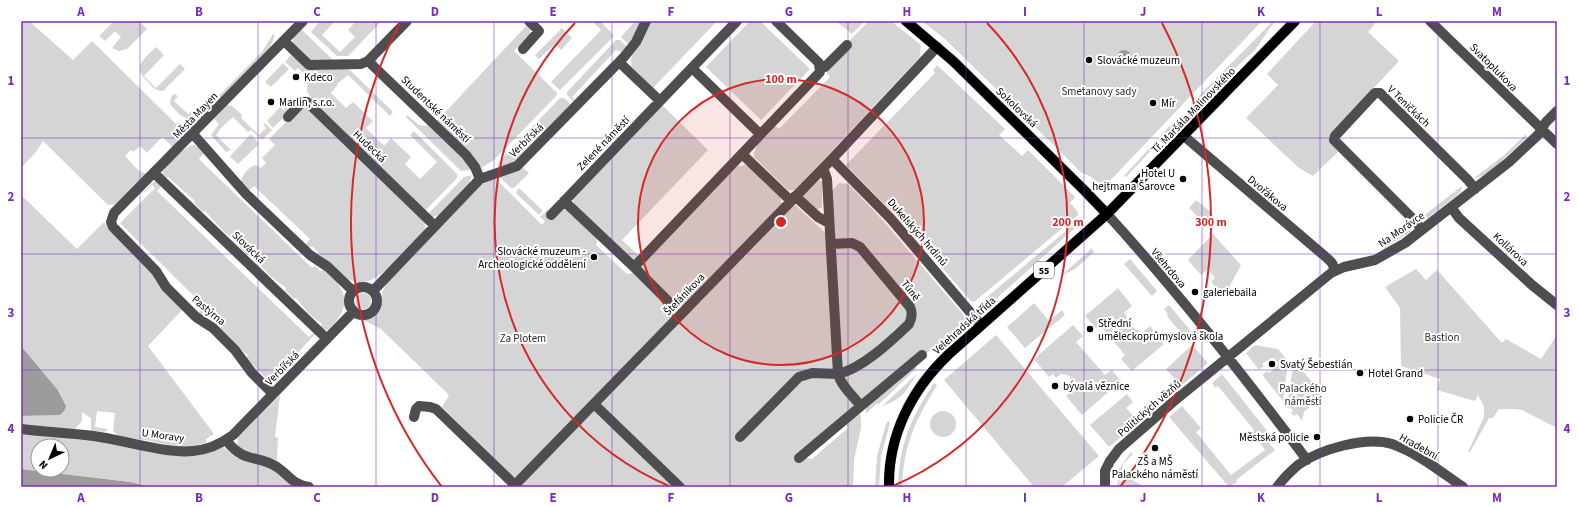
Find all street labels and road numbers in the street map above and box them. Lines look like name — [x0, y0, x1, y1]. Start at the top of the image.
street label: Svatoplukova — [1466, 40, 1521, 95]
street label: Tř. Maršála Malinovského — [1148, 64, 1239, 157]
street label: Studentské náměstí — [398, 72, 474, 147]
street label: V Teničkách — [1384, 82, 1433, 131]
street label: Sokolovská — [993, 84, 1041, 131]
street label: Města Mayen — [169, 89, 221, 142]
street label: Zelené náměstí — [574, 113, 633, 174]
street label: Verbířská — [506, 120, 547, 161]
street label: Hudecká — [350, 127, 389, 166]
street label: Dvořákova — [1244, 172, 1291, 215]
street label: Dukelských hrdinů — [884, 195, 951, 269]
street label: Na Morávce — [1375, 208, 1428, 251]
street label: Slovácká — [229, 228, 269, 267]
street label: Kollárova — [1490, 229, 1532, 270]
street label: Všehrdova — [1148, 245, 1190, 291]
road number: 55 — [1034, 262, 1054, 278]
street label: Štefánikova — [660, 270, 708, 319]
street label: Tůně — [898, 277, 924, 304]
street label: Pastýrna — [189, 292, 229, 329]
street label: Velehradská třída — [930, 293, 999, 358]
street label: Verbířská — [262, 348, 303, 389]
street label: Politických vězňů — [1114, 377, 1184, 440]
street label: U Moravy — [141, 425, 185, 446]
street label: Hradební — [1396, 430, 1441, 463]

